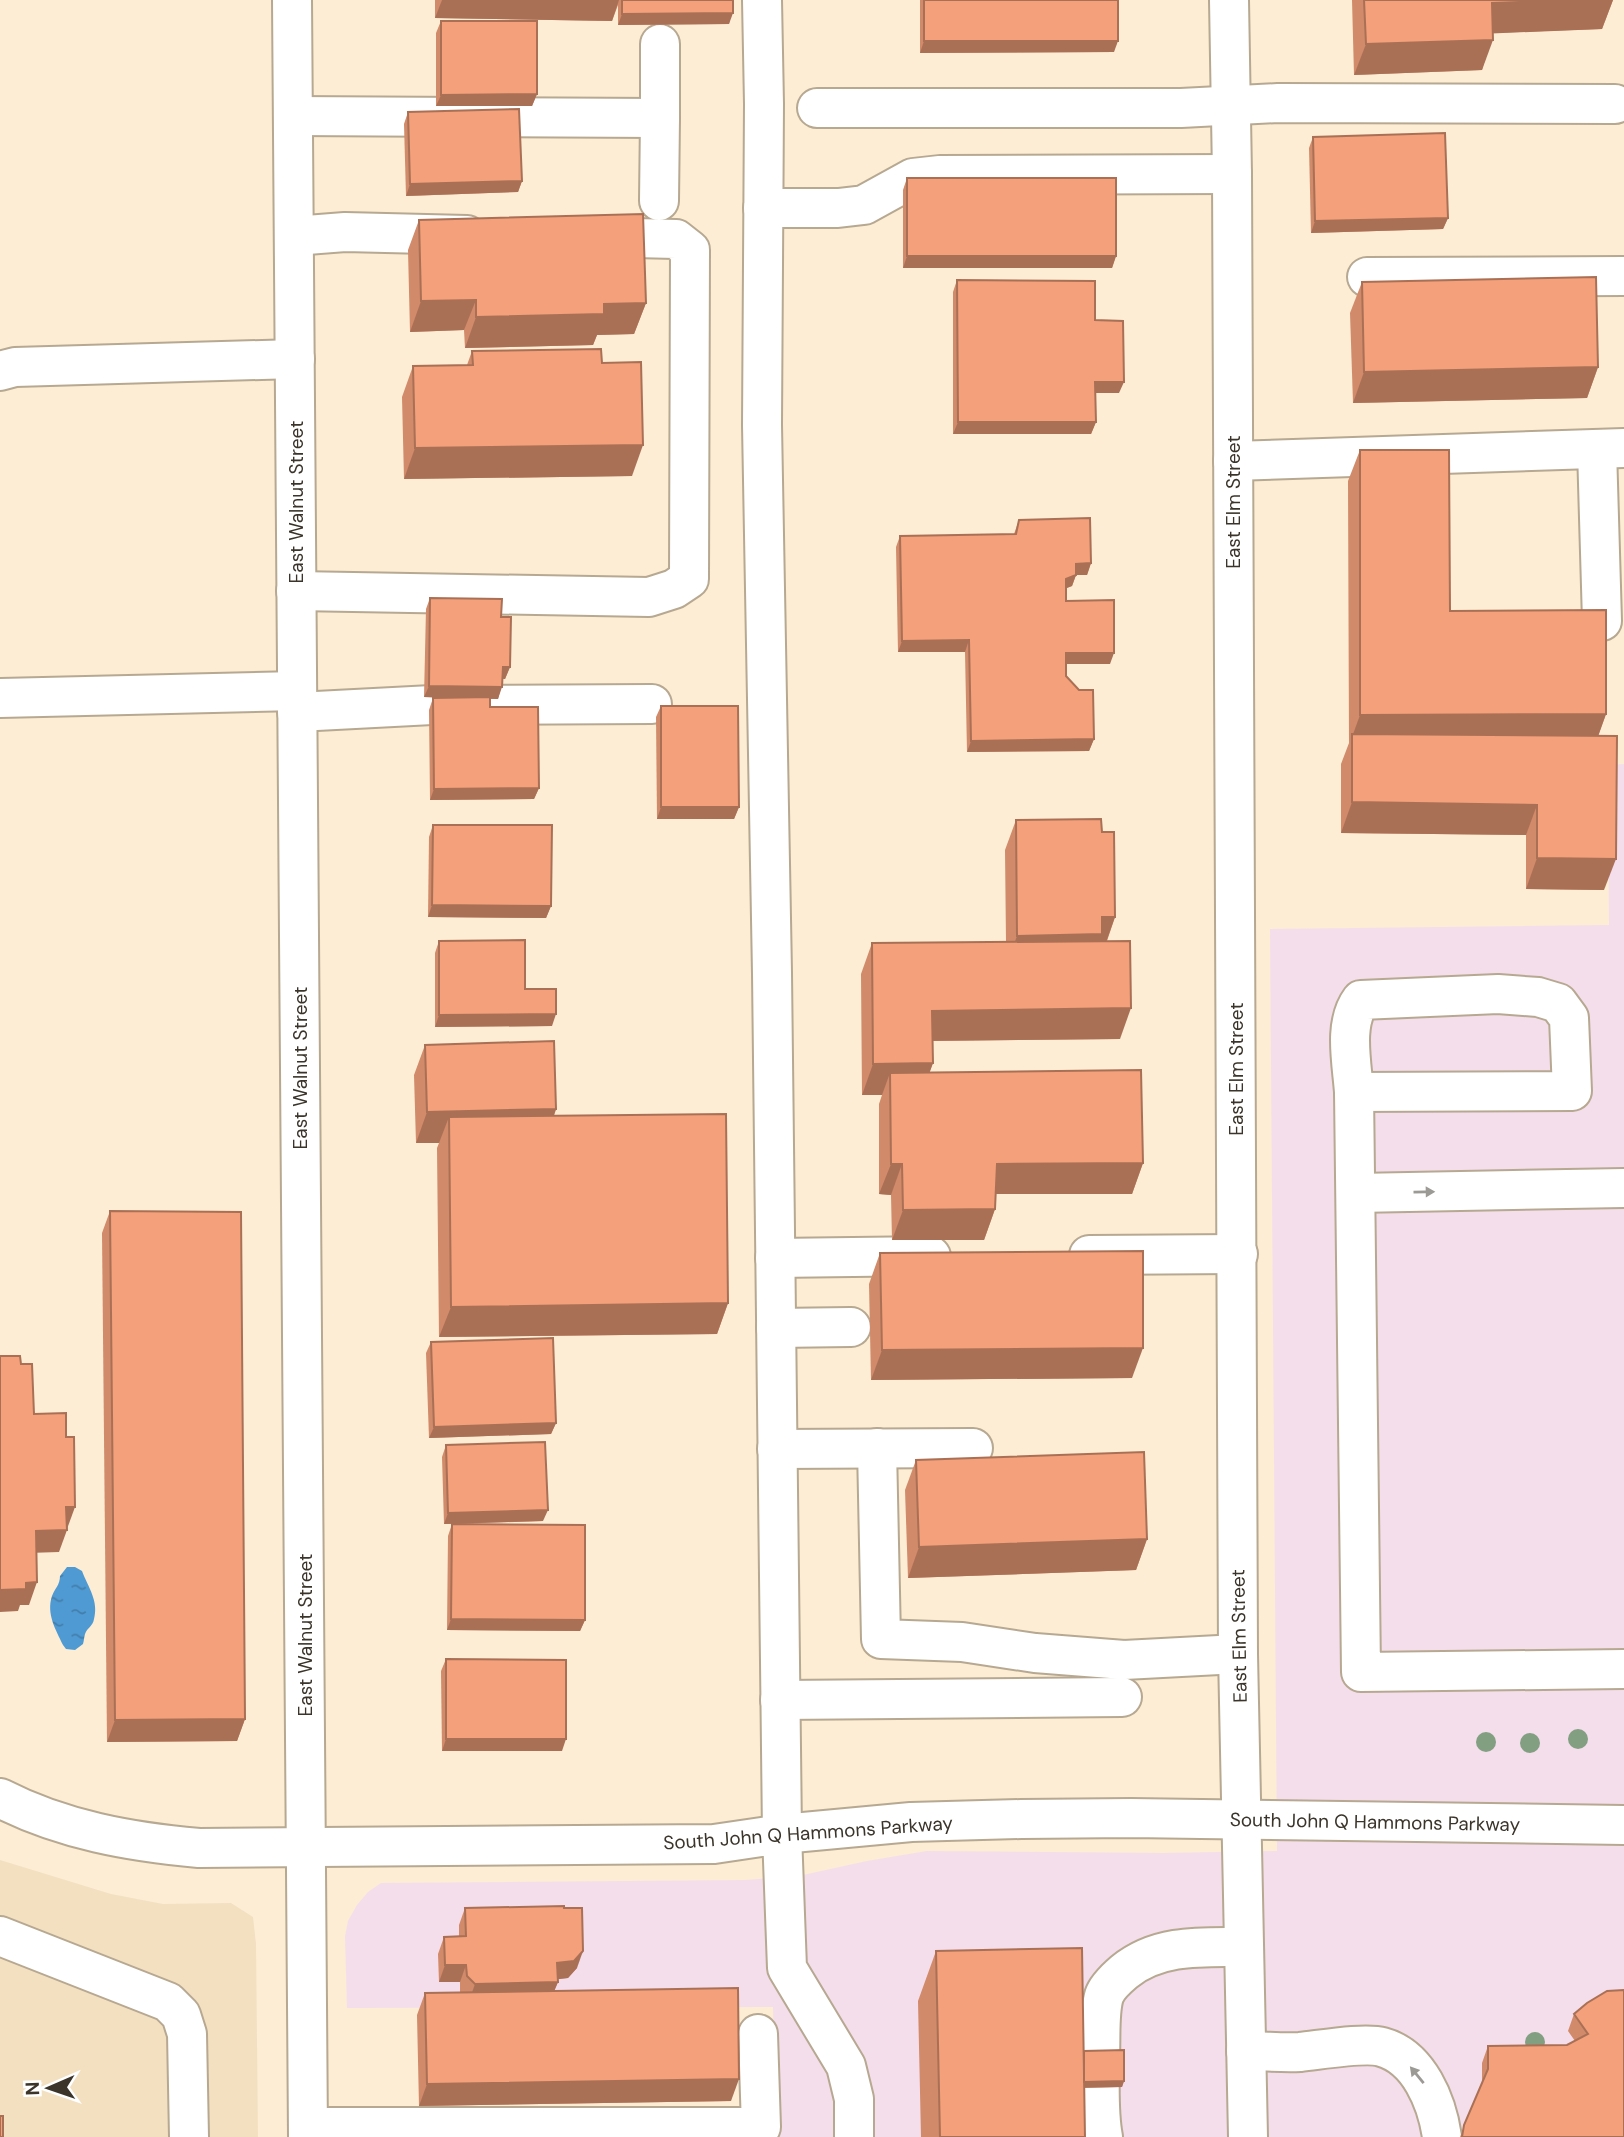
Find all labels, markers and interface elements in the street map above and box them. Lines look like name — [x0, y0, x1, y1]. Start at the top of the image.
street label: East Walnut Street — [284, 421, 309, 583]
street label: East Elm Street — [1221, 435, 1246, 569]
street label: East Walnut Street — [288, 987, 313, 1149]
street label: East Elm Street — [1224, 1002, 1249, 1136]
one-way arrow — [1413, 1186, 1435, 1198]
street label: East Walnut Street — [293, 1554, 318, 1716]
street label: East Elm Street — [1225, 1569, 1253, 1703]
street label: South John Q Hammons Parkway — [1230, 1807, 1521, 1837]
street label: South John Q Hammons Parkway — [662, 1810, 954, 1856]
north arrow — [14, 2053, 84, 2123]
one-way arrow — [1410, 2066, 1425, 2084]
text: N — [20, 2081, 45, 2096]

